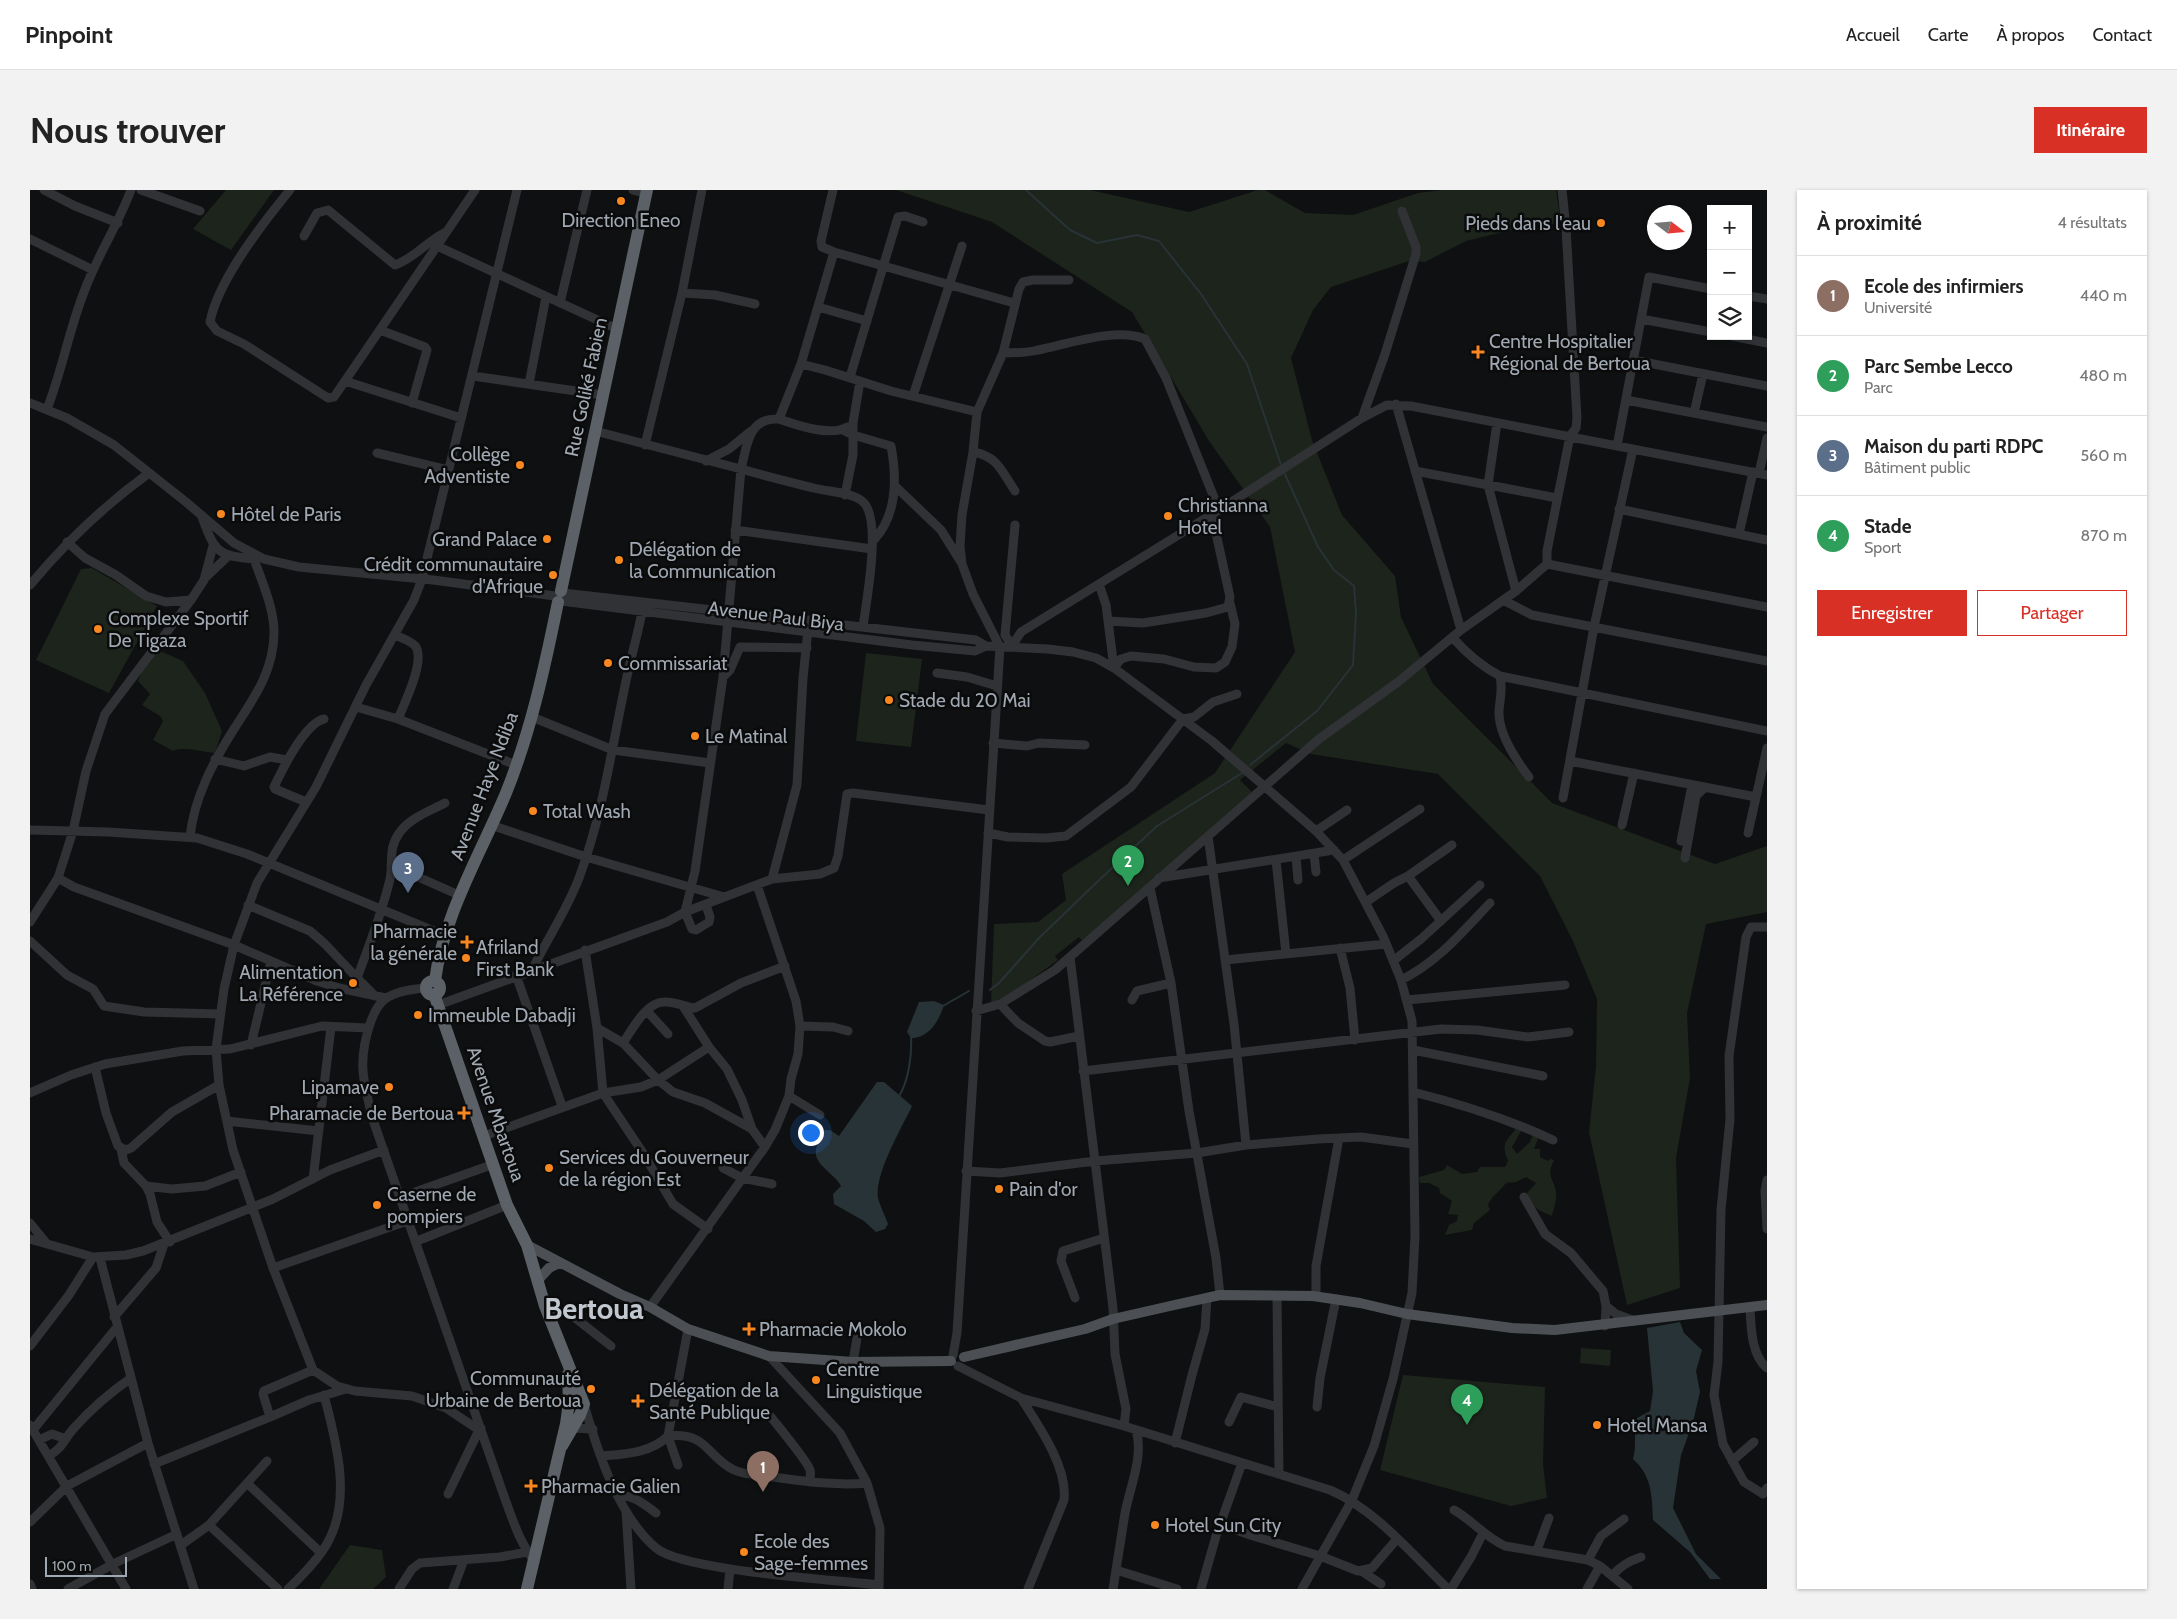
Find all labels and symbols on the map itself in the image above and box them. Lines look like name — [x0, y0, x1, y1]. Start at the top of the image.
marker: Direction Eneo — [615, 195, 627, 207]
north arrow — [1647, 205, 1692, 250]
place label: Direction Eneo — [562, 209, 680, 232]
place label: Pieds dans l'eau — [1465, 212, 1591, 235]
marker: Pieds dans l'eau — [1595, 217, 1607, 229]
street label: Rue Goliké Fabien — [560, 315, 612, 459]
place label: Centre Hospitalier Régional de Bertoua — [1489, 330, 1650, 375]
marker: Centre Hospitalier Régional de Bertoua — [1471, 345, 1485, 359]
place label: Collège Adventiste — [424, 443, 510, 488]
marker: Collège Adventiste — [514, 459, 526, 471]
place label: Christianna Hotel — [1178, 494, 1268, 539]
place label: Hôtel de Paris — [231, 503, 342, 526]
marker: Hôtel de Paris — [215, 508, 227, 520]
marker: Christianna Hotel — [1162, 510, 1174, 522]
place label: Grand Palace — [432, 528, 537, 551]
marker: Grand Palace — [541, 533, 553, 545]
place label: Délégation de la Communication — [629, 538, 776, 583]
place label: Crédit communautaire d'Afrique — [364, 553, 543, 598]
marker: Délégation de la Communication — [613, 554, 625, 566]
marker: Crédit communautaire d'Afrique — [547, 569, 559, 581]
street label: Avenue Paul Biya — [707, 596, 845, 636]
place label: Complexe Sportif De Tigaza — [108, 607, 249, 652]
marker: Complexe Sportif De Tigaza — [92, 623, 104, 635]
place label: Commissariat — [618, 652, 728, 675]
marker: Commissariat — [602, 657, 614, 669]
place label: Stade du 20 Mai — [899, 689, 1031, 712]
marker: Stade du 20 Mai — [883, 694, 895, 706]
street label: Avenue Haye Ndiba — [445, 708, 523, 864]
place label: Le Matinal — [705, 725, 788, 748]
marker: Le Matinal — [689, 730, 701, 742]
place label: Total Wash — [543, 800, 631, 823]
marker: Total Wash — [527, 805, 539, 817]
pin: 2 — [1112, 845, 1144, 886]
pin: 3 — [392, 852, 424, 893]
place label: Pharmacie la générale — [370, 920, 457, 965]
marker: Pharmacie la générale — [461, 936, 473, 948]
place label: Afriland First Bank — [476, 936, 554, 981]
marker: Afriland First Bank — [460, 952, 472, 964]
place label: Alimentation La Référence — [239, 961, 343, 1006]
marker: Alimentation La Référence — [347, 977, 359, 989]
place label: Immeuble Dabadji — [428, 1004, 576, 1027]
marker: Immeuble Dabadji — [412, 1009, 424, 1021]
street label: Avenue Mbartoua — [462, 1043, 530, 1185]
place label: Lipamave — [301, 1076, 379, 1099]
marker: Lipamave — [383, 1081, 395, 1093]
place label: Pharamacie de Bertoua — [269, 1102, 454, 1125]
marker: Pharamacie de Bertoua — [458, 1107, 470, 1119]
your location — [798, 1120, 824, 1146]
place label: Services du Gouverneur de la région Est — [559, 1146, 749, 1191]
marker: Services du Gouverneur de la région Est — [543, 1162, 555, 1174]
place label: Pain d'or — [1009, 1178, 1078, 1201]
place label: Caserne de pompiers — [387, 1183, 477, 1228]
marker: Pain d'or — [993, 1183, 1005, 1195]
marker: Caserne de pompiers — [371, 1199, 383, 1211]
district label: Bertoua — [544, 1291, 644, 1326]
place label: Pharmacie Mokolo — [759, 1318, 907, 1341]
marker: Pharmacie Mokolo — [743, 1323, 755, 1335]
place label: Centre Linguistique — [826, 1358, 922, 1403]
place label: Communauté Urbaine de Bertoua — [426, 1367, 581, 1412]
marker: Centre Linguistique — [810, 1374, 822, 1386]
place label: Délégation de la Santé Publique — [649, 1379, 779, 1424]
marker: Communauté Urbaine de Bertoua — [585, 1383, 597, 1395]
pin: 4 — [1451, 1384, 1483, 1425]
marker: Délégation de la Santé Publique — [631, 1394, 645, 1408]
place label: Hotel Mansa — [1607, 1414, 1707, 1437]
marker: Hotel Mansa — [1591, 1419, 1603, 1431]
pin: 1 — [747, 1451, 779, 1492]
place label: Pharmacie Galien — [541, 1475, 680, 1498]
marker: Pharmacie Galien — [525, 1480, 537, 1492]
place label: Hotel Sun City — [1165, 1514, 1282, 1537]
marker: Hotel Sun City — [1149, 1519, 1161, 1531]
place label: Ecole des Sage-femmes — [754, 1530, 868, 1575]
marker: Ecole des Sage-femmes — [738, 1546, 750, 1558]
scale bar — [45, 1554, 128, 1577]

